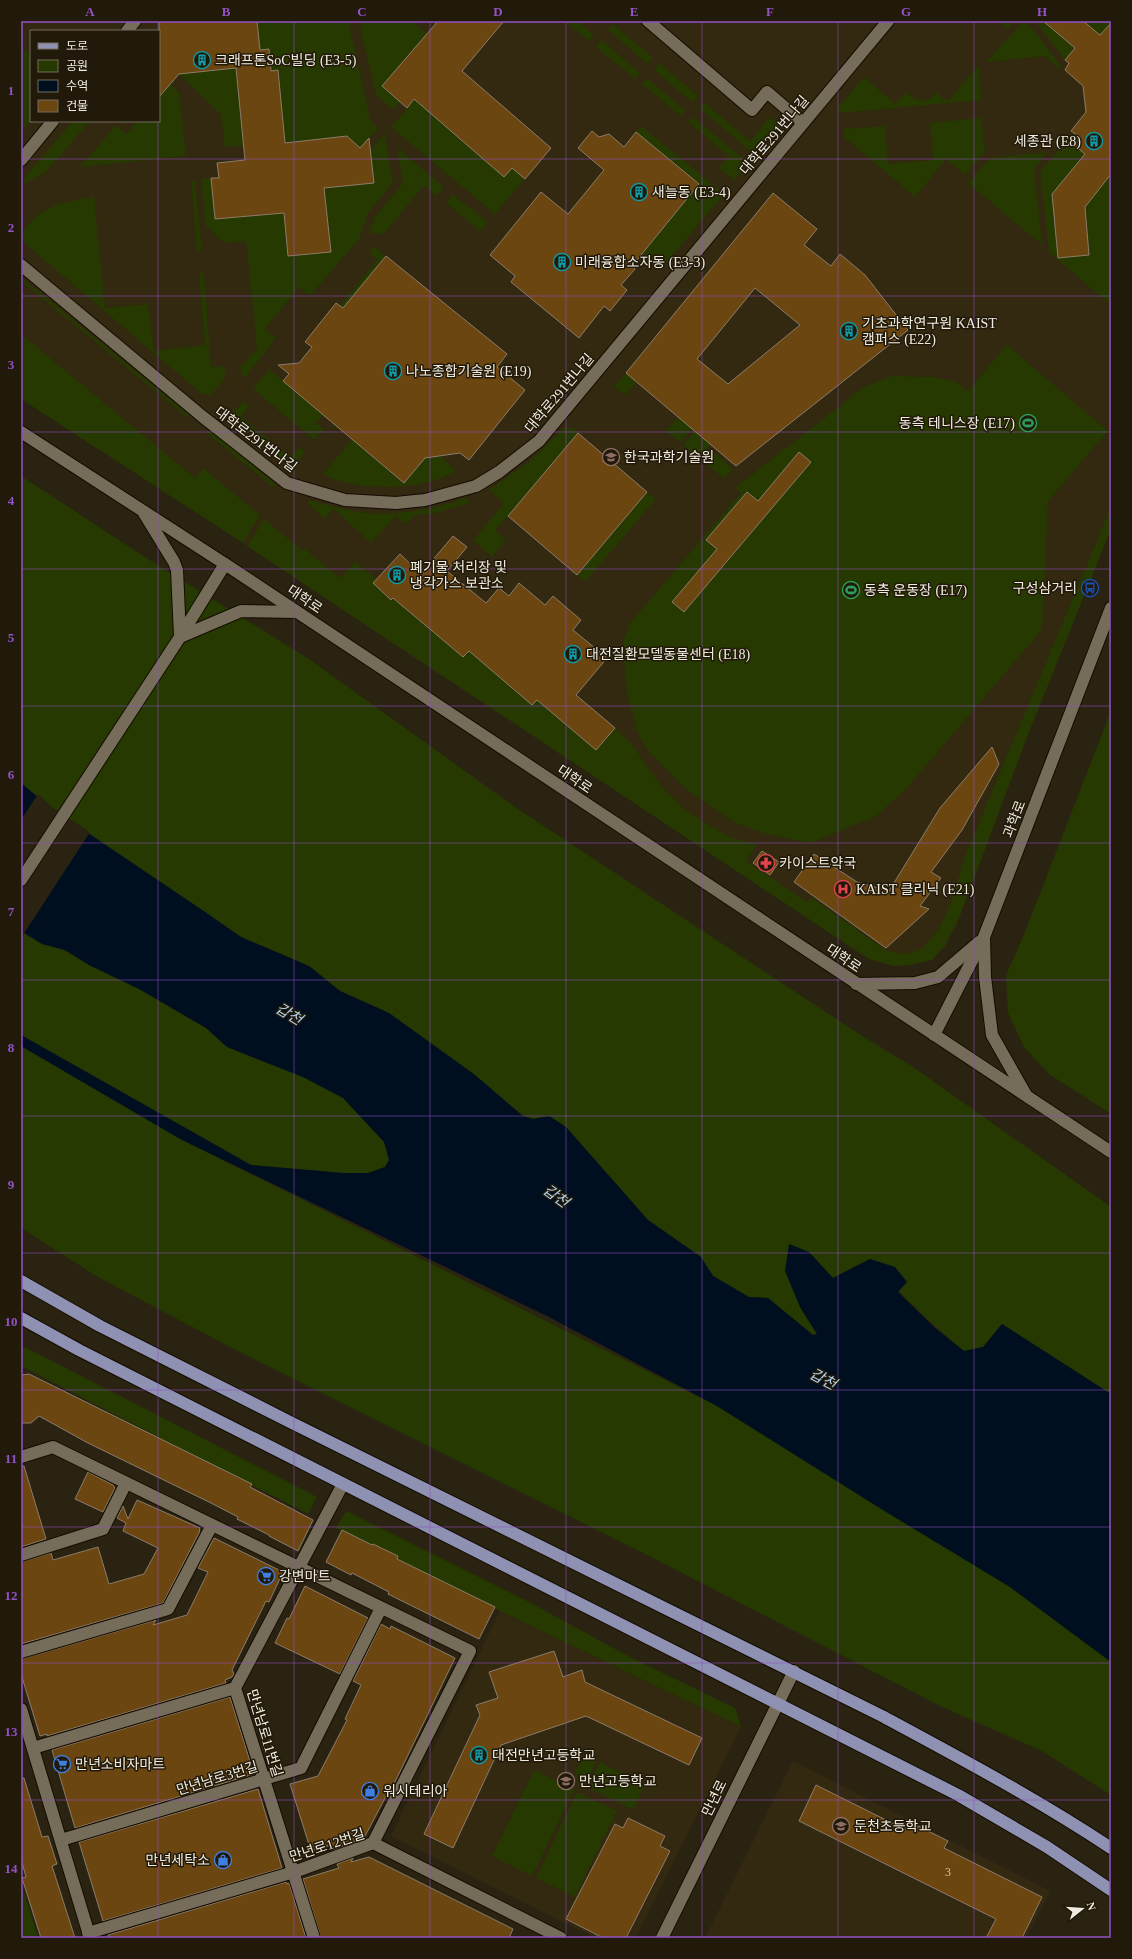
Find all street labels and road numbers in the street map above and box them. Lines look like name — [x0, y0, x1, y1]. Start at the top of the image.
street label: 대학로291번나길 — [736, 92, 812, 178]
street label: 대학로291번나길 — [521, 350, 597, 436]
street label: 대학로291번나길 — [212, 403, 300, 475]
street label: 대학로 — [285, 582, 326, 617]
street label: 대학로 — [555, 762, 596, 797]
street label: 과학로 — [1000, 798, 1028, 840]
street label: 대학로 — [824, 941, 865, 976]
street label: 만년남로11번길 — [244, 1688, 285, 1779]
street label: 만년남로3번길 — [175, 1759, 260, 1798]
street label: 만년로 — [699, 1777, 730, 1819]
street label: 만년로12번길 — [288, 1826, 367, 1865]

